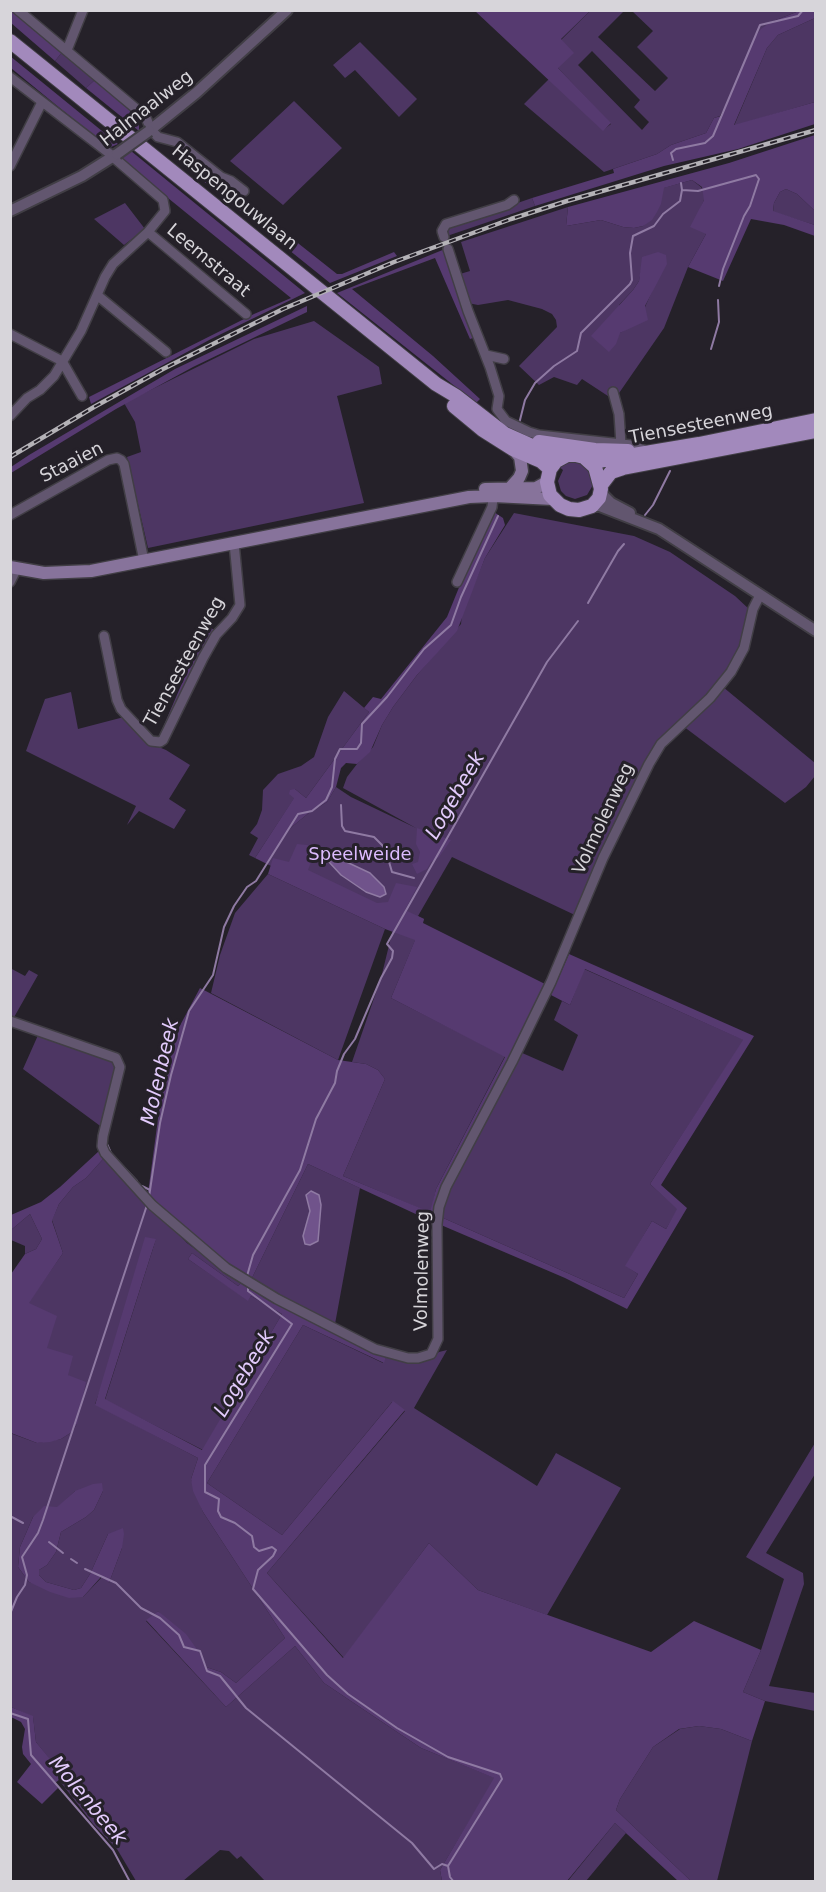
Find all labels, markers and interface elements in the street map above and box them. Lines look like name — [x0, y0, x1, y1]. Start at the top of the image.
street label: Halmaalweg — [96, 66, 198, 152]
street label: Haspengouwlaan — [167, 141, 301, 255]
street label: Leemstraat — [162, 220, 254, 302]
street label: Tiensesteenweg — [627, 401, 775, 449]
street label: Staaien — [37, 438, 107, 488]
street label: Tiensesteenweg — [140, 593, 230, 731]
water label: Logebeek — [421, 748, 491, 844]
street label: Volmolenweg — [569, 760, 639, 878]
park label: Speelweide — [308, 844, 412, 866]
water label: Molenbeek — [137, 1016, 185, 1128]
street label: Volmolenweg — [411, 1211, 435, 1331]
water label: Logebeek — [210, 1326, 280, 1422]
water label: Molenbeek — [43, 1752, 131, 1850]

